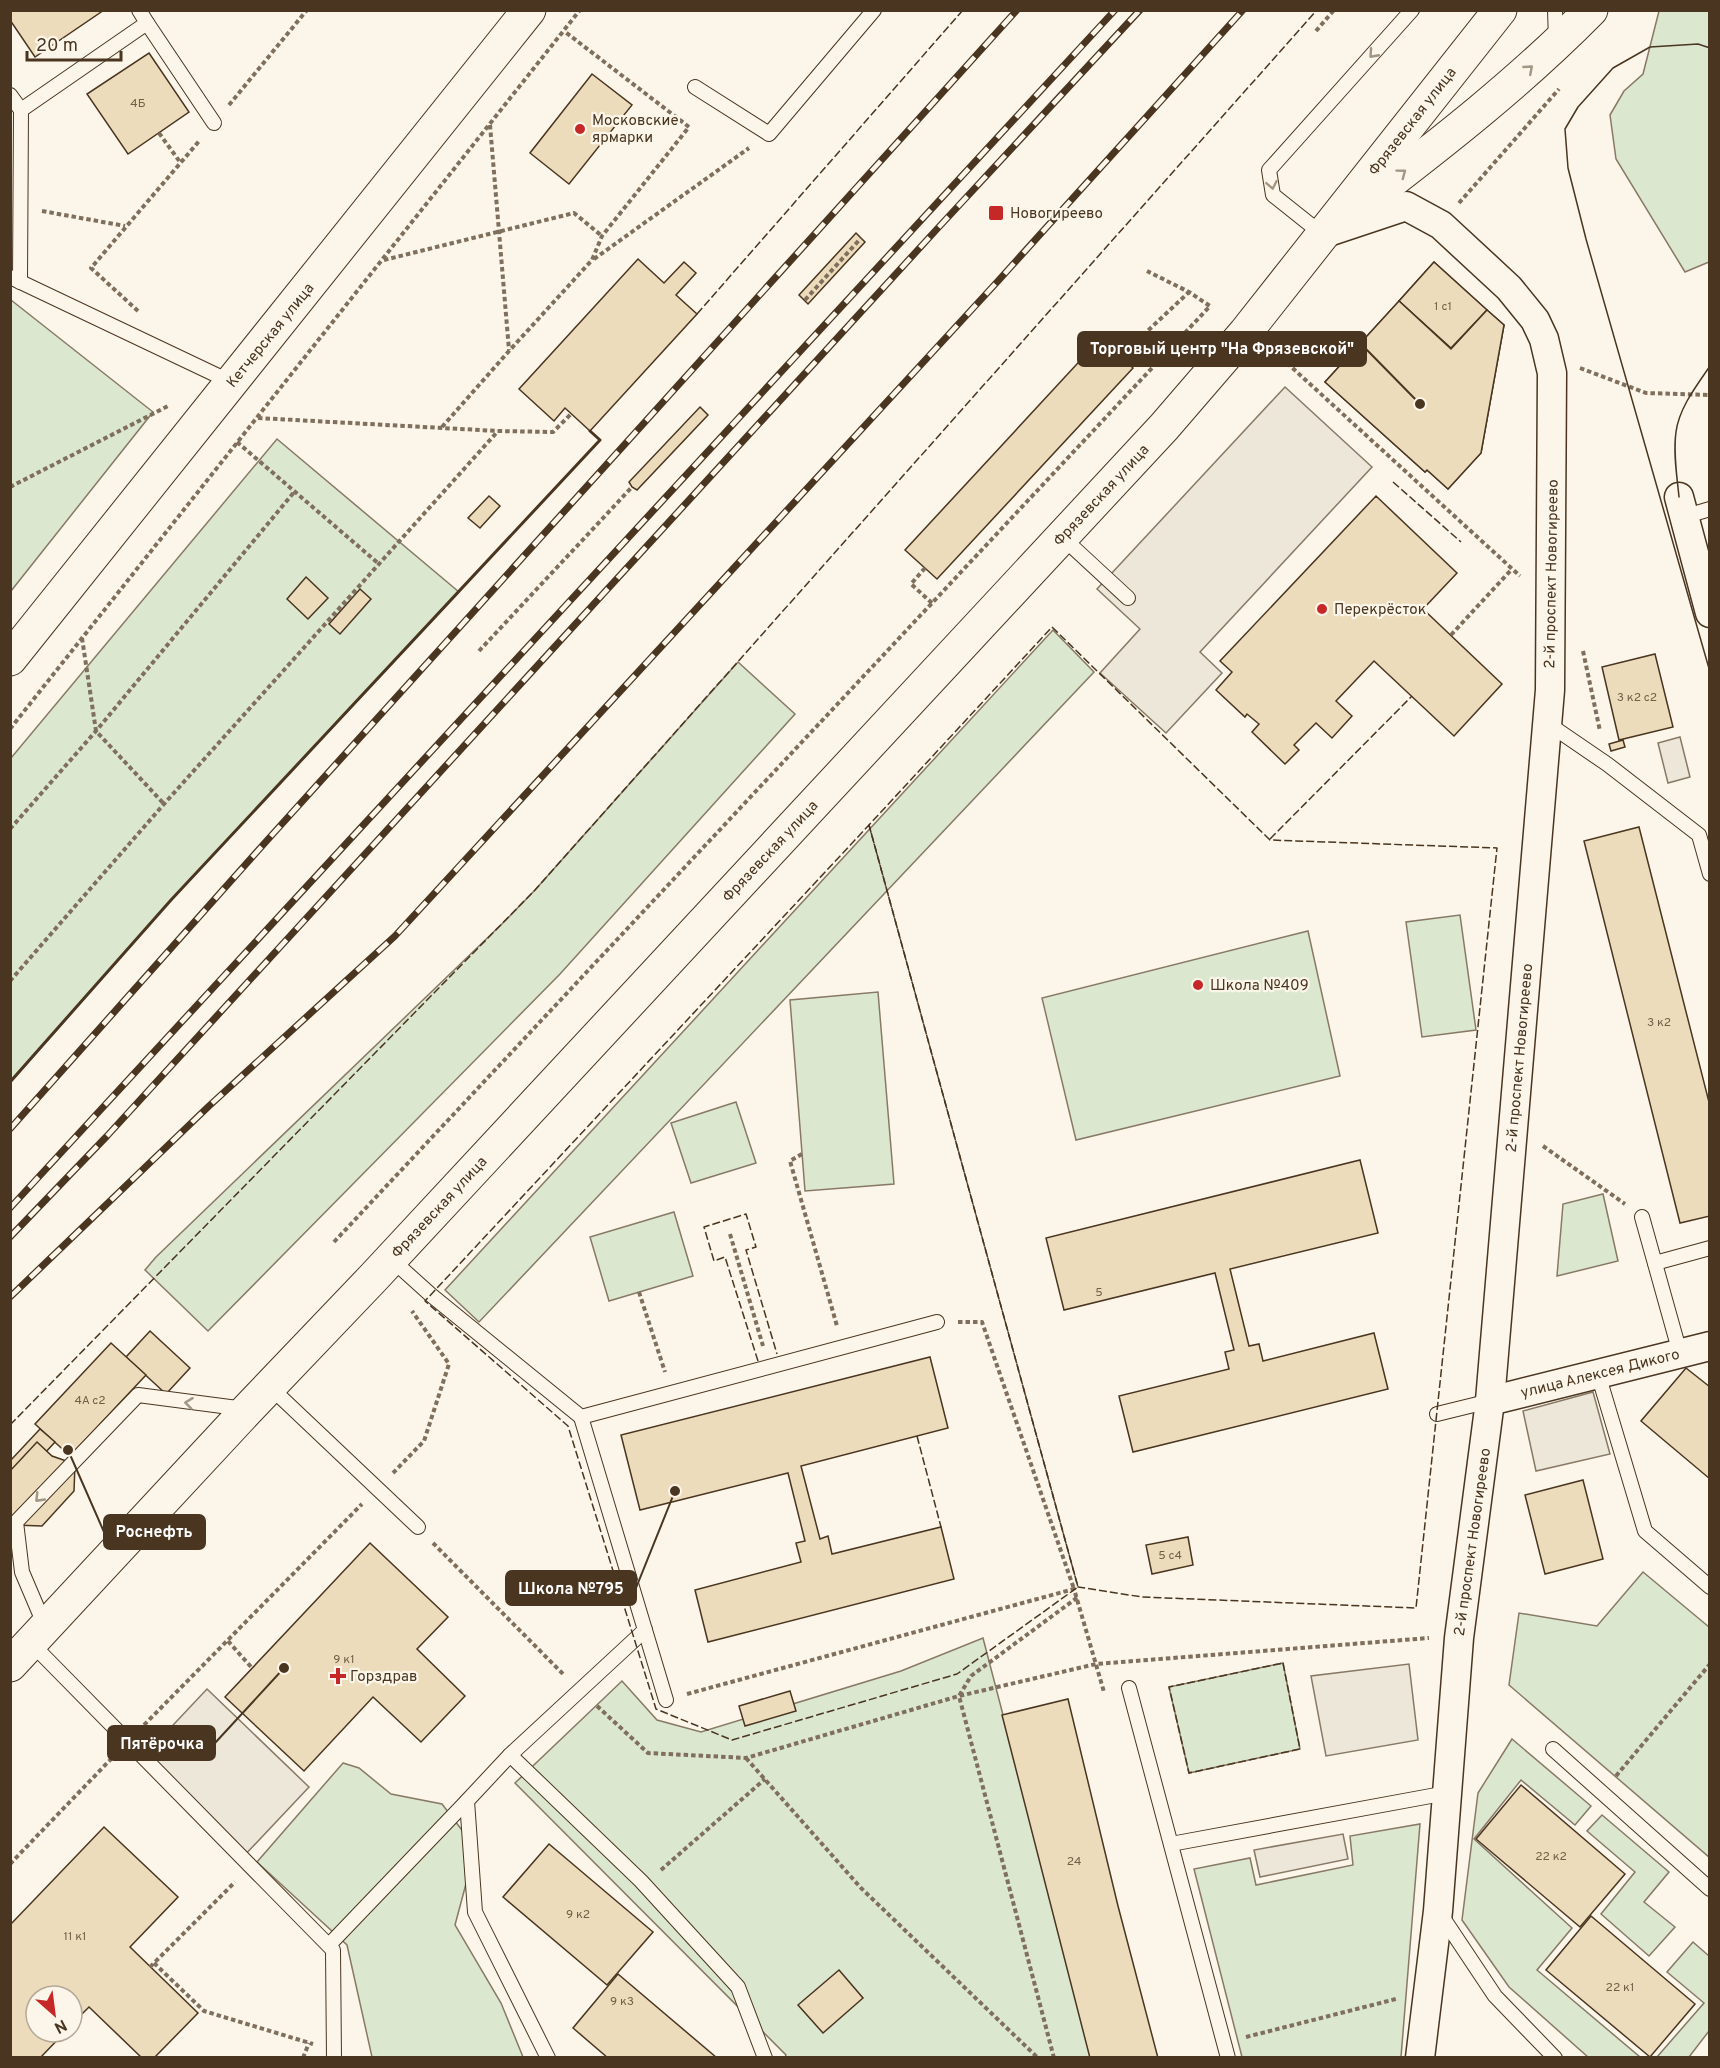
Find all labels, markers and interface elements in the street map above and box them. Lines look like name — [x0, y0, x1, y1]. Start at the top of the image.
scale bar — [27, 24, 122, 62]
text: 20 m — [36, 35, 78, 58]
one-way arrow — [1369, 47, 1380, 58]
street label: Фрязевская улица — [1365, 64, 1461, 180]
one-way arrow — [1522, 65, 1533, 76]
house number: 4Б — [130, 96, 146, 112]
place label: Московские ярмарки — [592, 112, 679, 148]
marker: Московские ярмарки — [573, 122, 587, 136]
one-way arrow — [1395, 169, 1406, 180]
one-way arrow — [1265, 180, 1278, 190]
marker: Новогиреево — [987, 204, 1005, 222]
place label: Новогиреево — [1010, 205, 1103, 224]
street label: Кетчерская улица — [223, 280, 319, 392]
house number: 1 c1 — [1434, 299, 1452, 315]
callout: Торговый центр "На Фрязевской" — [1078, 332, 1366, 366]
text: Торговый центр "На Фрязевской" — [1090, 340, 1354, 360]
street label: Фрязевская улица — [1050, 441, 1154, 551]
street label: 2-й проспект Новогиреево — [1541, 479, 1564, 669]
place label: Перекрёсток — [1334, 601, 1426, 620]
marker: Перекрёсток — [1315, 602, 1329, 616]
house number: 3 к2 с2 — [1617, 690, 1657, 706]
street label: Фрязевская улица — [719, 797, 823, 907]
street label: 2-й проспект Новогиреево — [1503, 963, 1538, 1153]
place label: Школа №409 — [1210, 977, 1309, 996]
marker: Школа №409 — [1191, 978, 1205, 992]
house number: 3 к2 — [1647, 1015, 1671, 1031]
street label: Фрязевская улица — [388, 1153, 492, 1263]
house number: 5 — [1095, 1285, 1103, 1301]
street label: улица Алексея Дикого — [1519, 1346, 1682, 1403]
house number: 4А с2 — [74, 1393, 106, 1409]
one-way arrow — [185, 1397, 194, 1409]
street label: 2-й проспект Новогиреево — [1451, 1447, 1496, 1637]
one-way arrow — [35, 1492, 46, 1502]
callout: Роснефть — [104, 1515, 205, 1549]
text: Роснефть — [115, 1523, 193, 1543]
house number: 5 c4 — [1158, 1548, 1182, 1564]
callout: Школа №795 — [506, 1571, 636, 1605]
text: Школа №795 — [518, 1580, 624, 1600]
house number: 9 к1 — [333, 1652, 355, 1668]
place label: Горздрав — [350, 1668, 417, 1687]
marker: Горздрав — [331, 1669, 345, 1683]
callout: Пятёрочка — [108, 1726, 215, 1760]
text: Пятёрочка — [120, 1735, 204, 1755]
house number: 22 к2 — [1535, 1849, 1567, 1865]
house number: 24 — [1067, 1854, 1081, 1870]
house number: 9 к2 — [566, 1907, 590, 1923]
house number: 11 к1 — [63, 1929, 87, 1945]
house number: 22 к1 — [1606, 1980, 1634, 1996]
north arrow — [24, 1984, 84, 2044]
house number: 9 к3 — [610, 1994, 634, 2010]
text: N — [50, 2014, 70, 2037]

